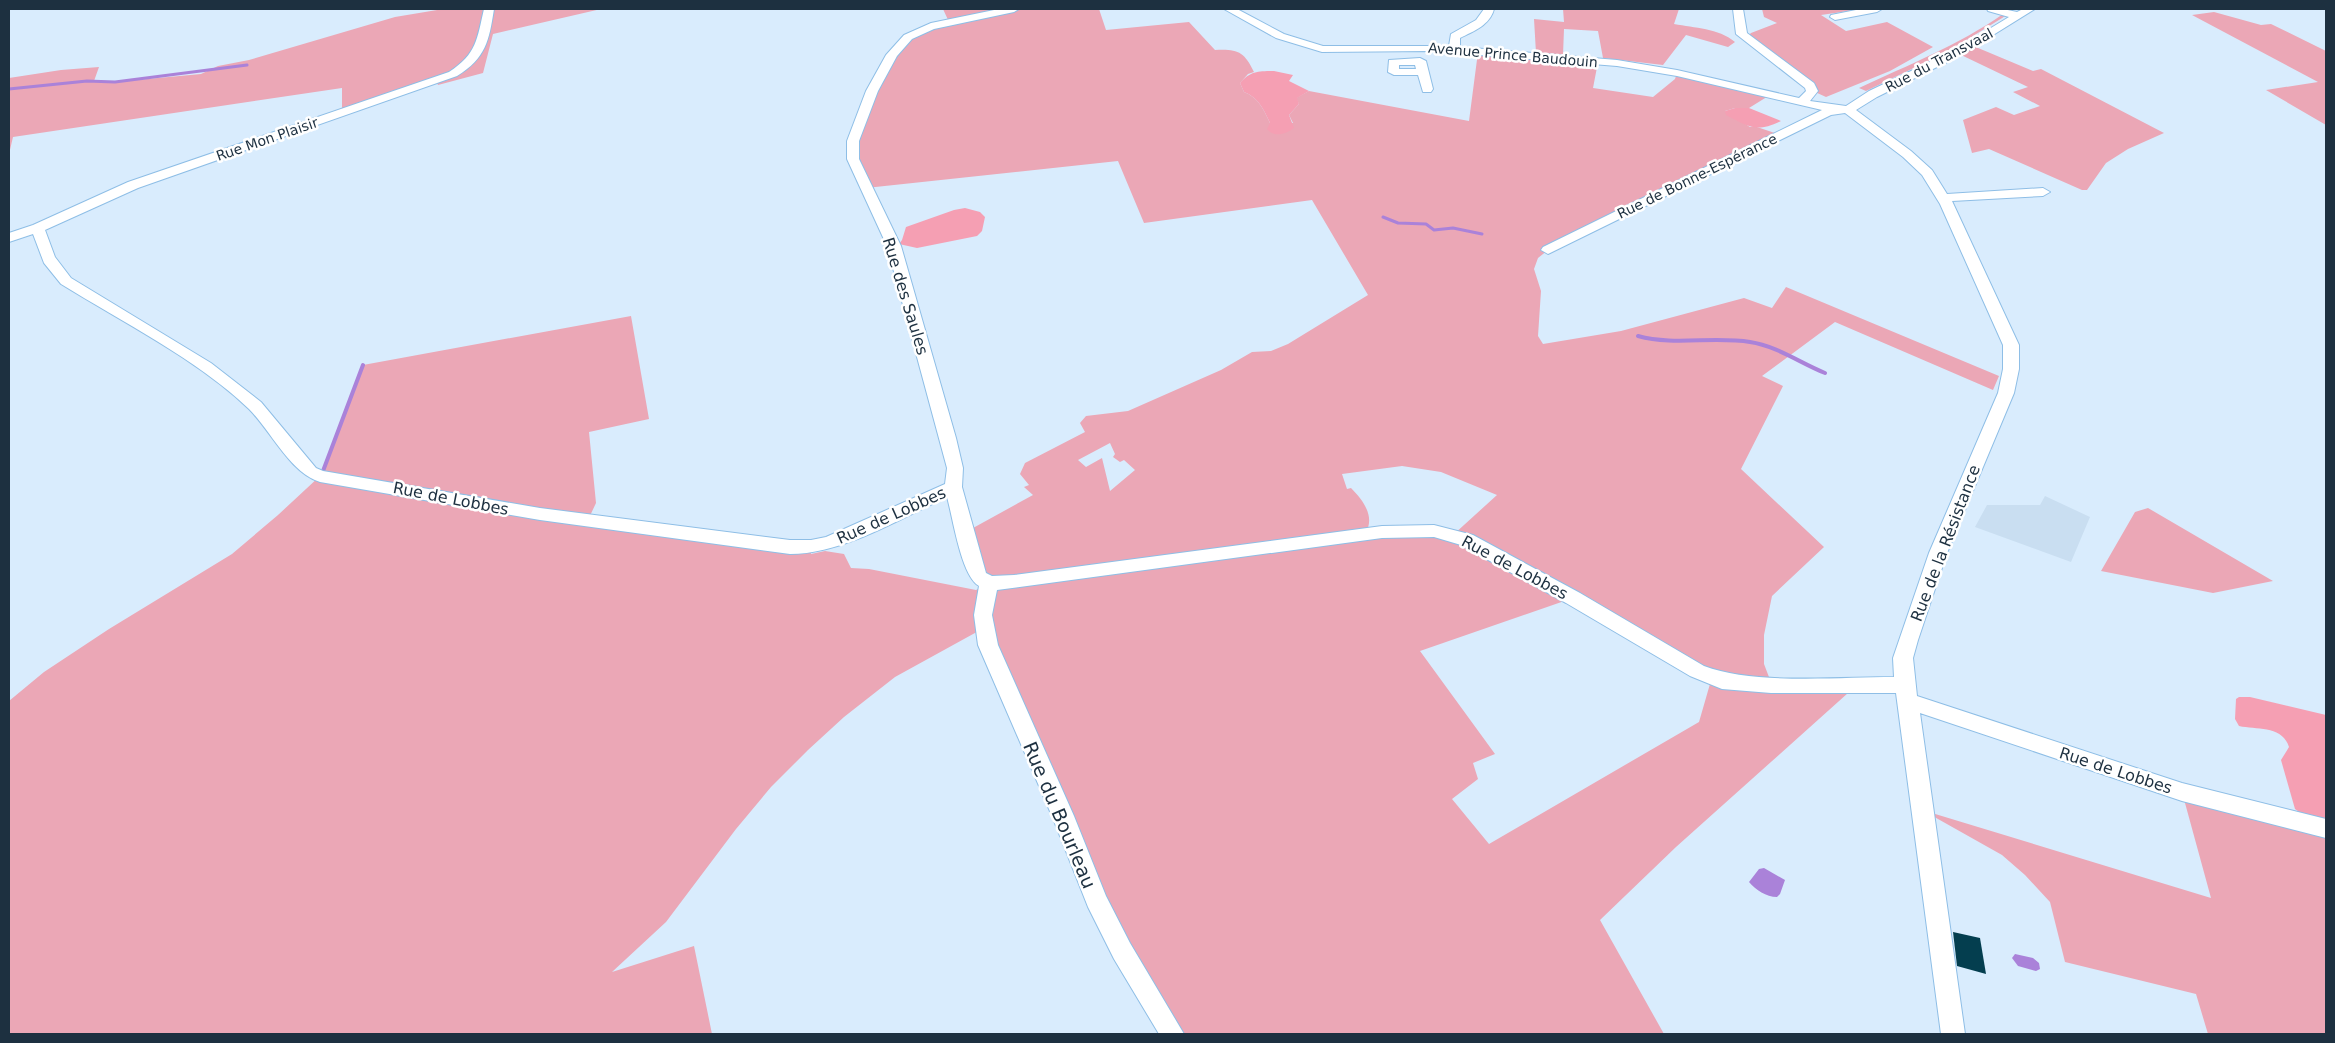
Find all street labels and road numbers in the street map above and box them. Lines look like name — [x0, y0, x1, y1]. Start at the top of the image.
street label: Rue du Transvaal — [1882, 25, 1996, 95]
street label: Avenue Prince Baudouin — [1428, 40, 1598, 70]
street label: Rue Mon Plaisir — [214, 114, 320, 164]
street label: Rue de Bonne-Espérance — [1615, 130, 1779, 222]
street label: Rue des Saules — [879, 235, 932, 357]
street label: Rue de la Résistance — [1907, 462, 1984, 624]
street label: Rue de Lobbes — [391, 478, 510, 519]
street label: Rue de Lobbes — [834, 483, 949, 548]
street label: Rue de Lobbes — [1458, 531, 1571, 603]
street label: Rue du Bourleau — [1019, 738, 1101, 892]
street label: Rue de Lobbes — [2057, 743, 2175, 798]

